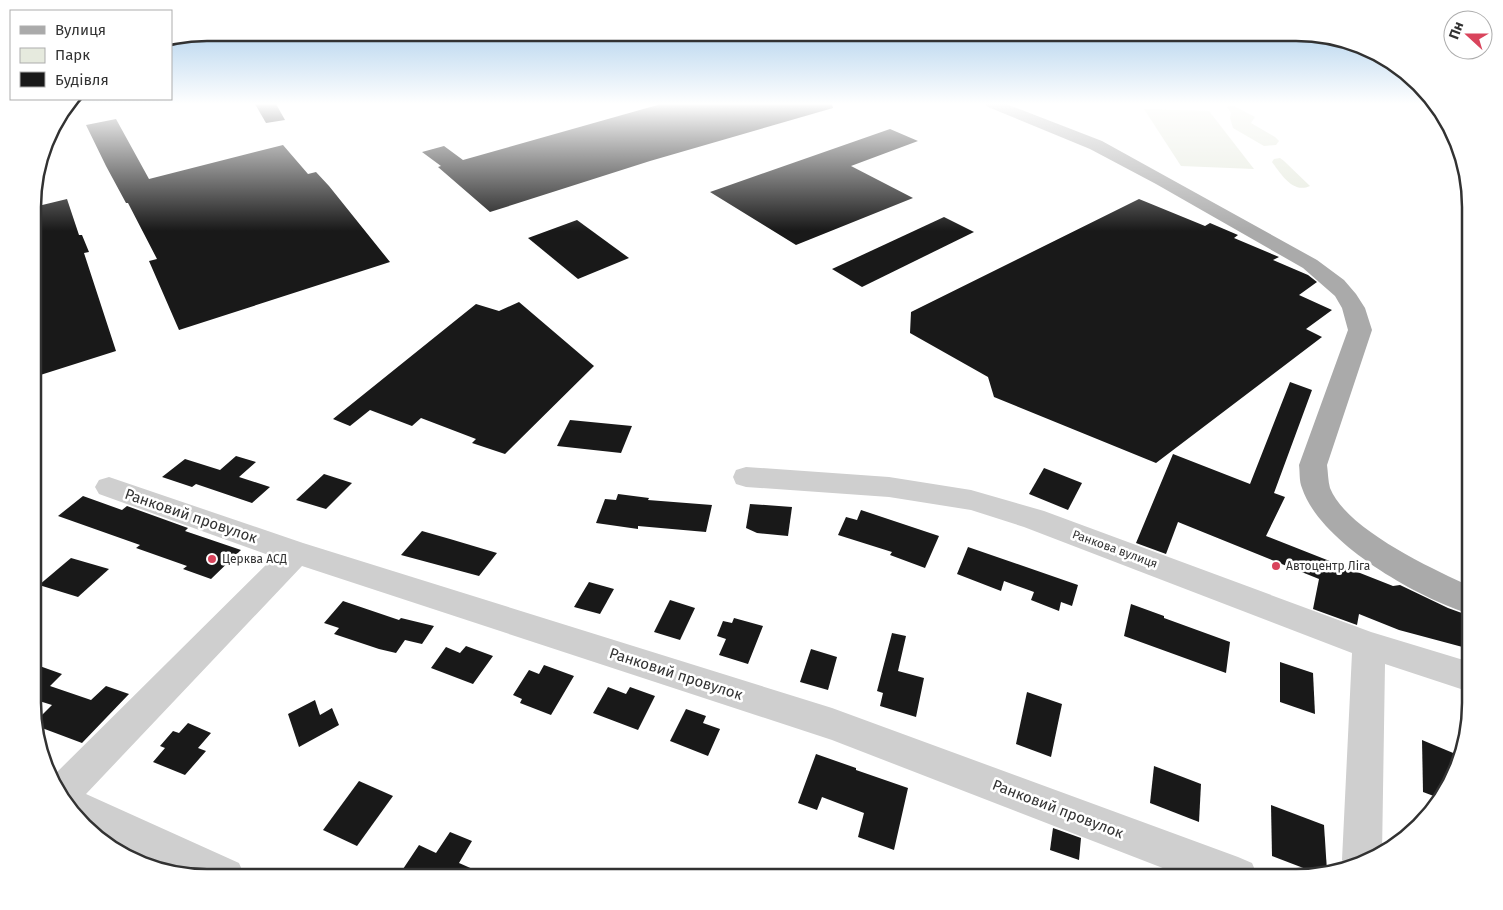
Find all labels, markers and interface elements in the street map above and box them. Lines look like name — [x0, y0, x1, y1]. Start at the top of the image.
legend — [10, 10, 172, 100]
north arrow — [1443, 10, 1493, 60]
text: Пн — [1445, 19, 1467, 42]
text: Вулиця — [55, 21, 106, 39]
text: Парк — [55, 46, 90, 64]
text: Будівля — [55, 71, 109, 89]
street label: Ранковий провулок — [122, 485, 260, 547]
street label: Ранкова вулиця — [1071, 527, 1159, 571]
place label: Церква АСД — [222, 552, 287, 566]
marker: Церква АСД — [206, 553, 218, 565]
place label: Автоцентр Ліга — [1286, 559, 1370, 573]
marker: Автоцентр Ліга — [1270, 560, 1282, 572]
street label: Ранковий провулок — [607, 644, 745, 704]
street label: Ранковий провулок — [990, 776, 1126, 842]

